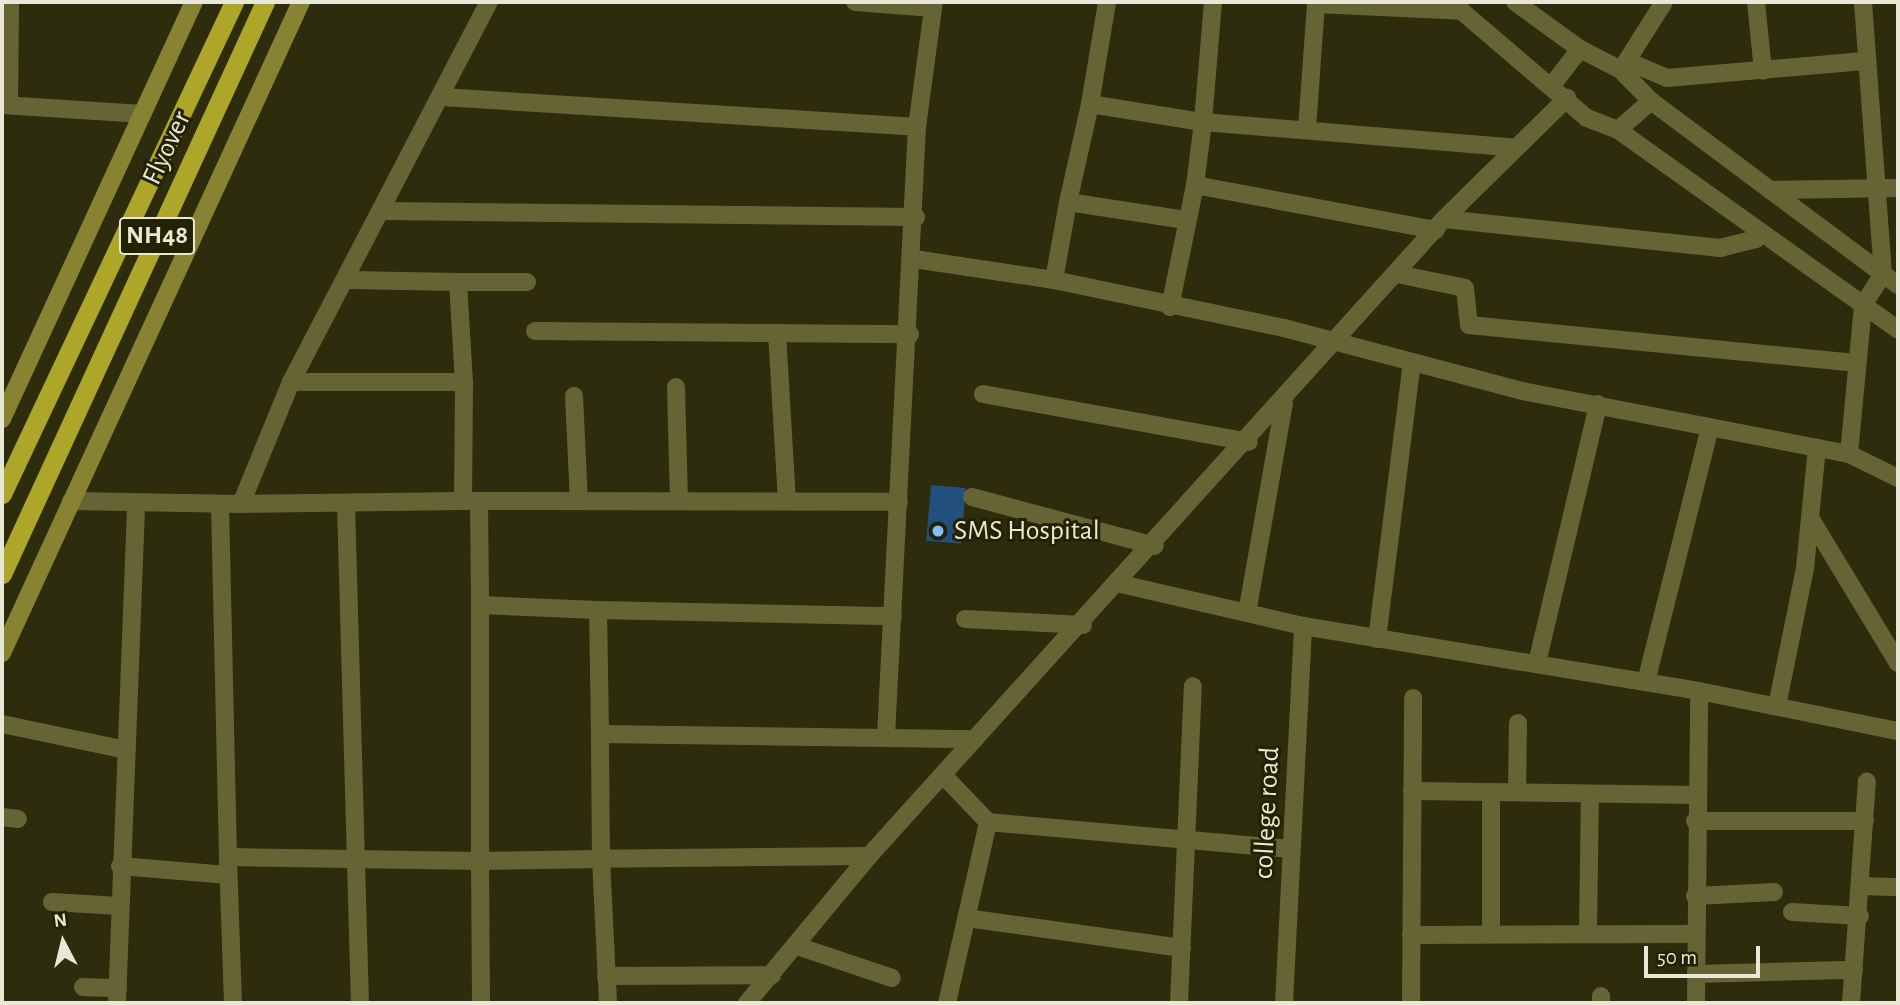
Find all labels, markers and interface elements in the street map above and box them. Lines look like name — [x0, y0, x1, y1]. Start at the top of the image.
street label: Flyover — [135, 106, 199, 190]
road number: NH48 — [118, 214, 196, 258]
place label: SMS Hospital — [954, 514, 1100, 548]
marker: SMS Hospital — [928, 521, 948, 541]
street label: college road — [1247, 746, 1287, 880]
north arrow — [28, 907, 98, 977]
text: N — [53, 910, 68, 931]
scale bar — [1648, 932, 1764, 976]
text: 50 m — [1657, 947, 1697, 968]

